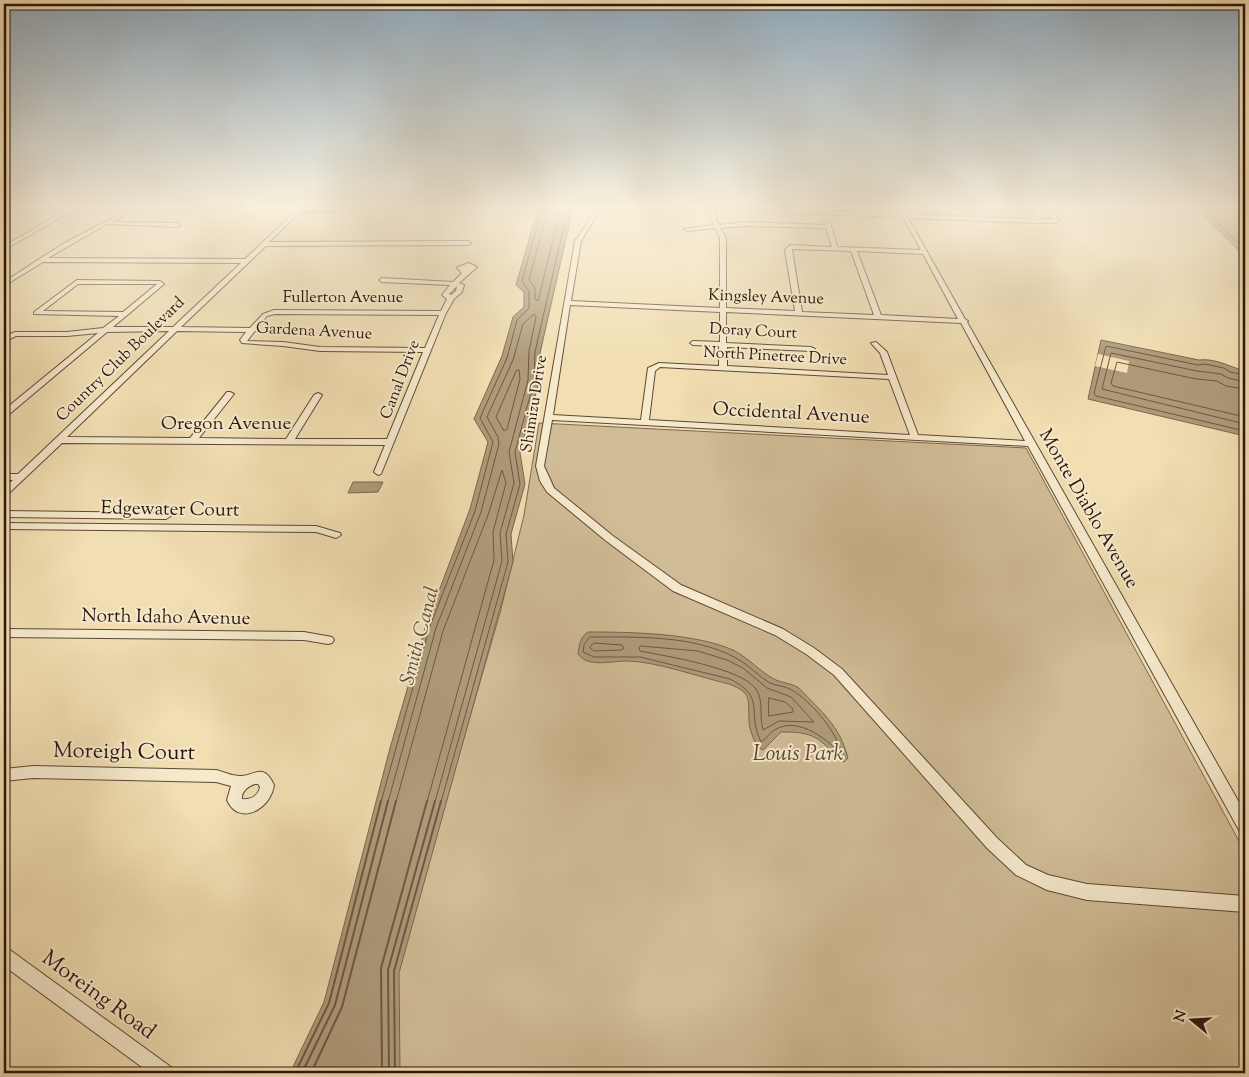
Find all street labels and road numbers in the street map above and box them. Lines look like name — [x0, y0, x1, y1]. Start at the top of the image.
street label: Kingsley Avenue — [708, 284, 824, 312]
street label: Fullerton Avenue — [283, 287, 403, 310]
street label: Country Club Boulevard — [51, 292, 191, 428]
street label: Gardena Avenue — [255, 317, 373, 347]
street label: Doray Court — [709, 318, 798, 346]
street label: Canal Drive — [375, 337, 427, 423]
street label: North Pinetree Drive — [703, 342, 847, 372]
street label: Shimizu Drive — [516, 354, 554, 454]
street label: Occidental Avenue — [712, 396, 870, 432]
street label: Oregon Avenue — [161, 411, 291, 438]
street label: Monte Diablo Avenue — [1031, 424, 1145, 594]
street label: Edgewater Court — [100, 495, 240, 525]
street label: North Idaho Avenue — [81, 603, 251, 633]
street label: Moreigh Court — [52, 736, 196, 770]
street label: Moreing Road — [34, 944, 162, 1048]

